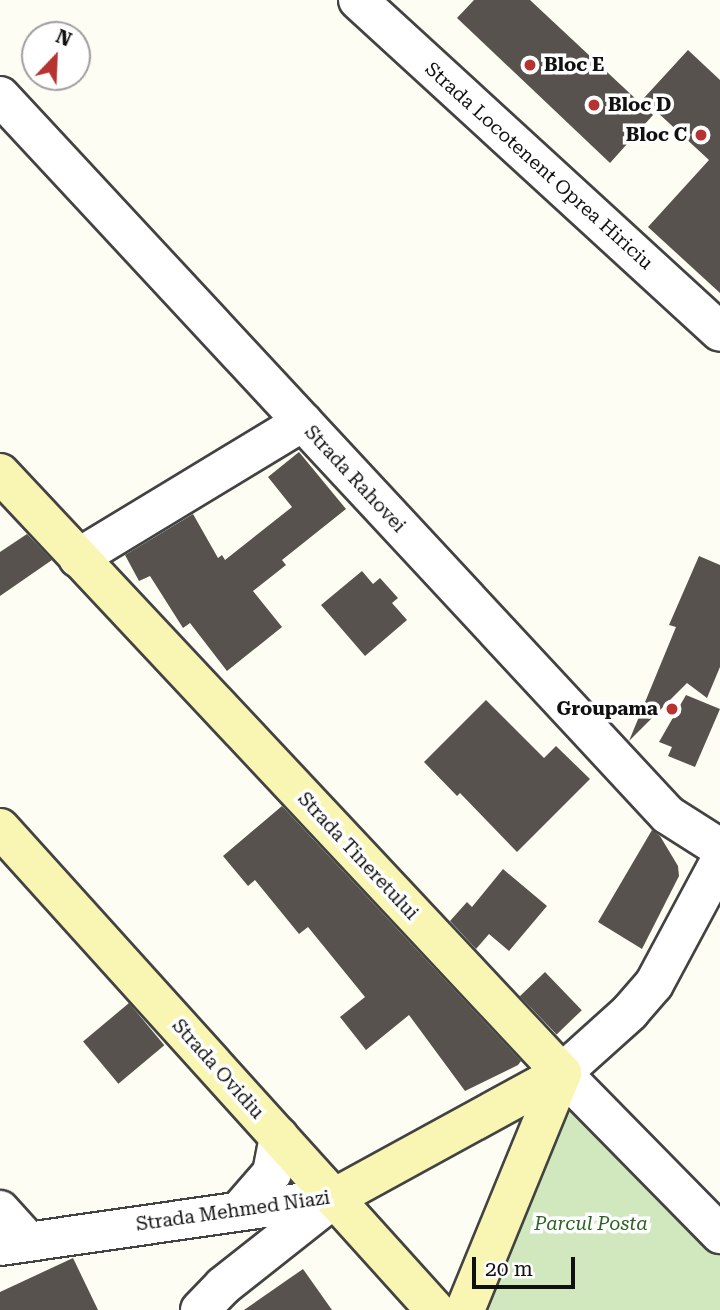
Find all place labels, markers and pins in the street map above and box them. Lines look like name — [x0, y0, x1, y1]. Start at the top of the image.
place label: Bloc E — [544, 54, 604, 76]
marker: Bloc E — [522, 57, 538, 73]
place label: Bloc D — [608, 94, 671, 116]
marker: Bloc D — [586, 97, 602, 113]
place label: Bloc C — [626, 124, 687, 146]
marker: Bloc C — [693, 127, 709, 143]
place label: Groupama — [557, 698, 658, 720]
marker: Groupama — [664, 701, 680, 717]

